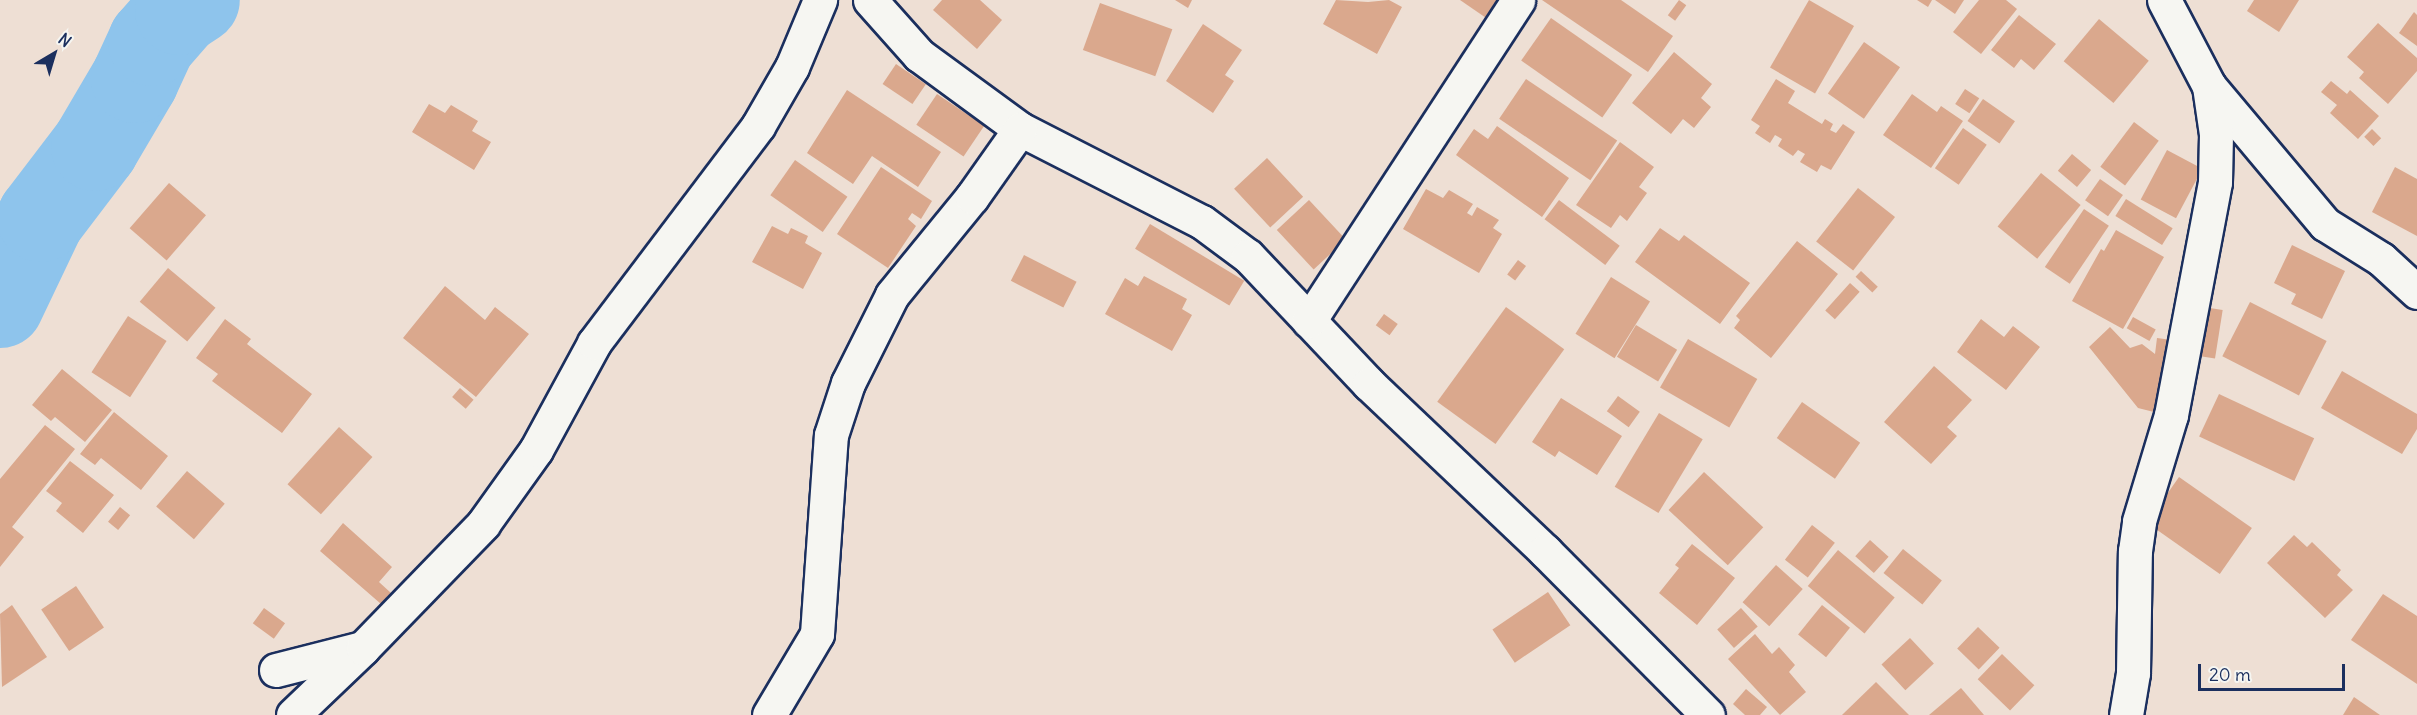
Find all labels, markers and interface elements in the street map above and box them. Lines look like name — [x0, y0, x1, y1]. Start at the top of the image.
north arrow — [24, 24, 84, 84]
text: N — [55, 29, 76, 51]
scale bar — [2201, 652, 2348, 690]
text: 20 m — [2209, 663, 2251, 686]

